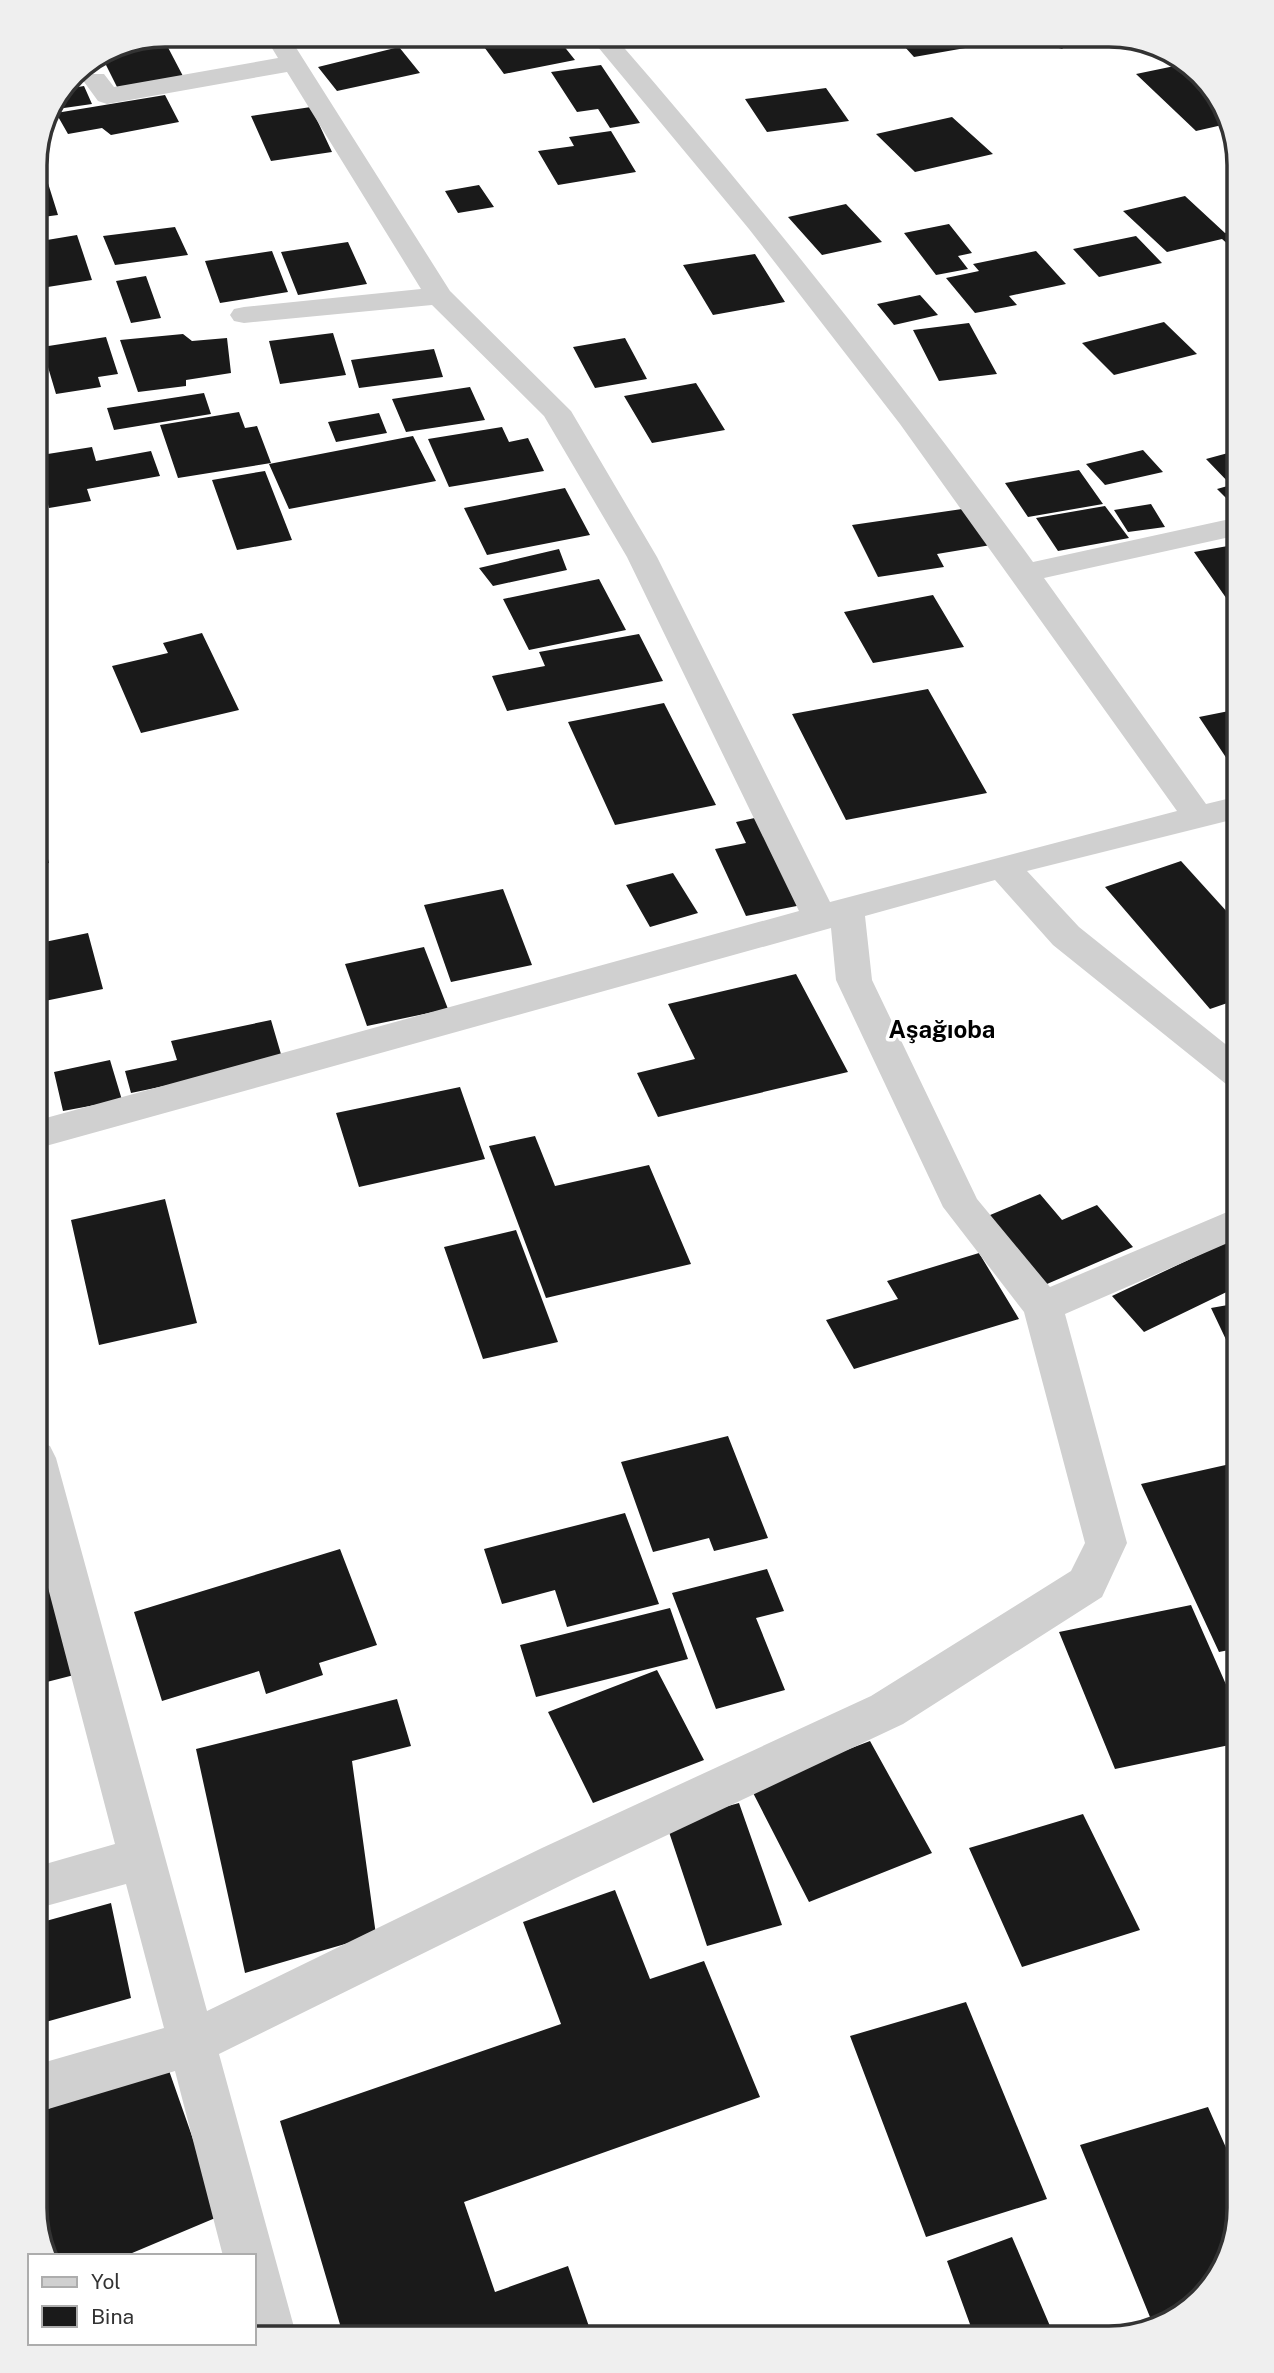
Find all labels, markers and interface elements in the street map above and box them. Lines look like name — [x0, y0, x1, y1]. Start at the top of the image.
district label: Aşağıoba — [889, 1015, 995, 1044]
legend — [28, 2254, 256, 2345]
text: Yol — [91, 2269, 121, 2294]
text: Bina — [91, 2304, 134, 2329]

